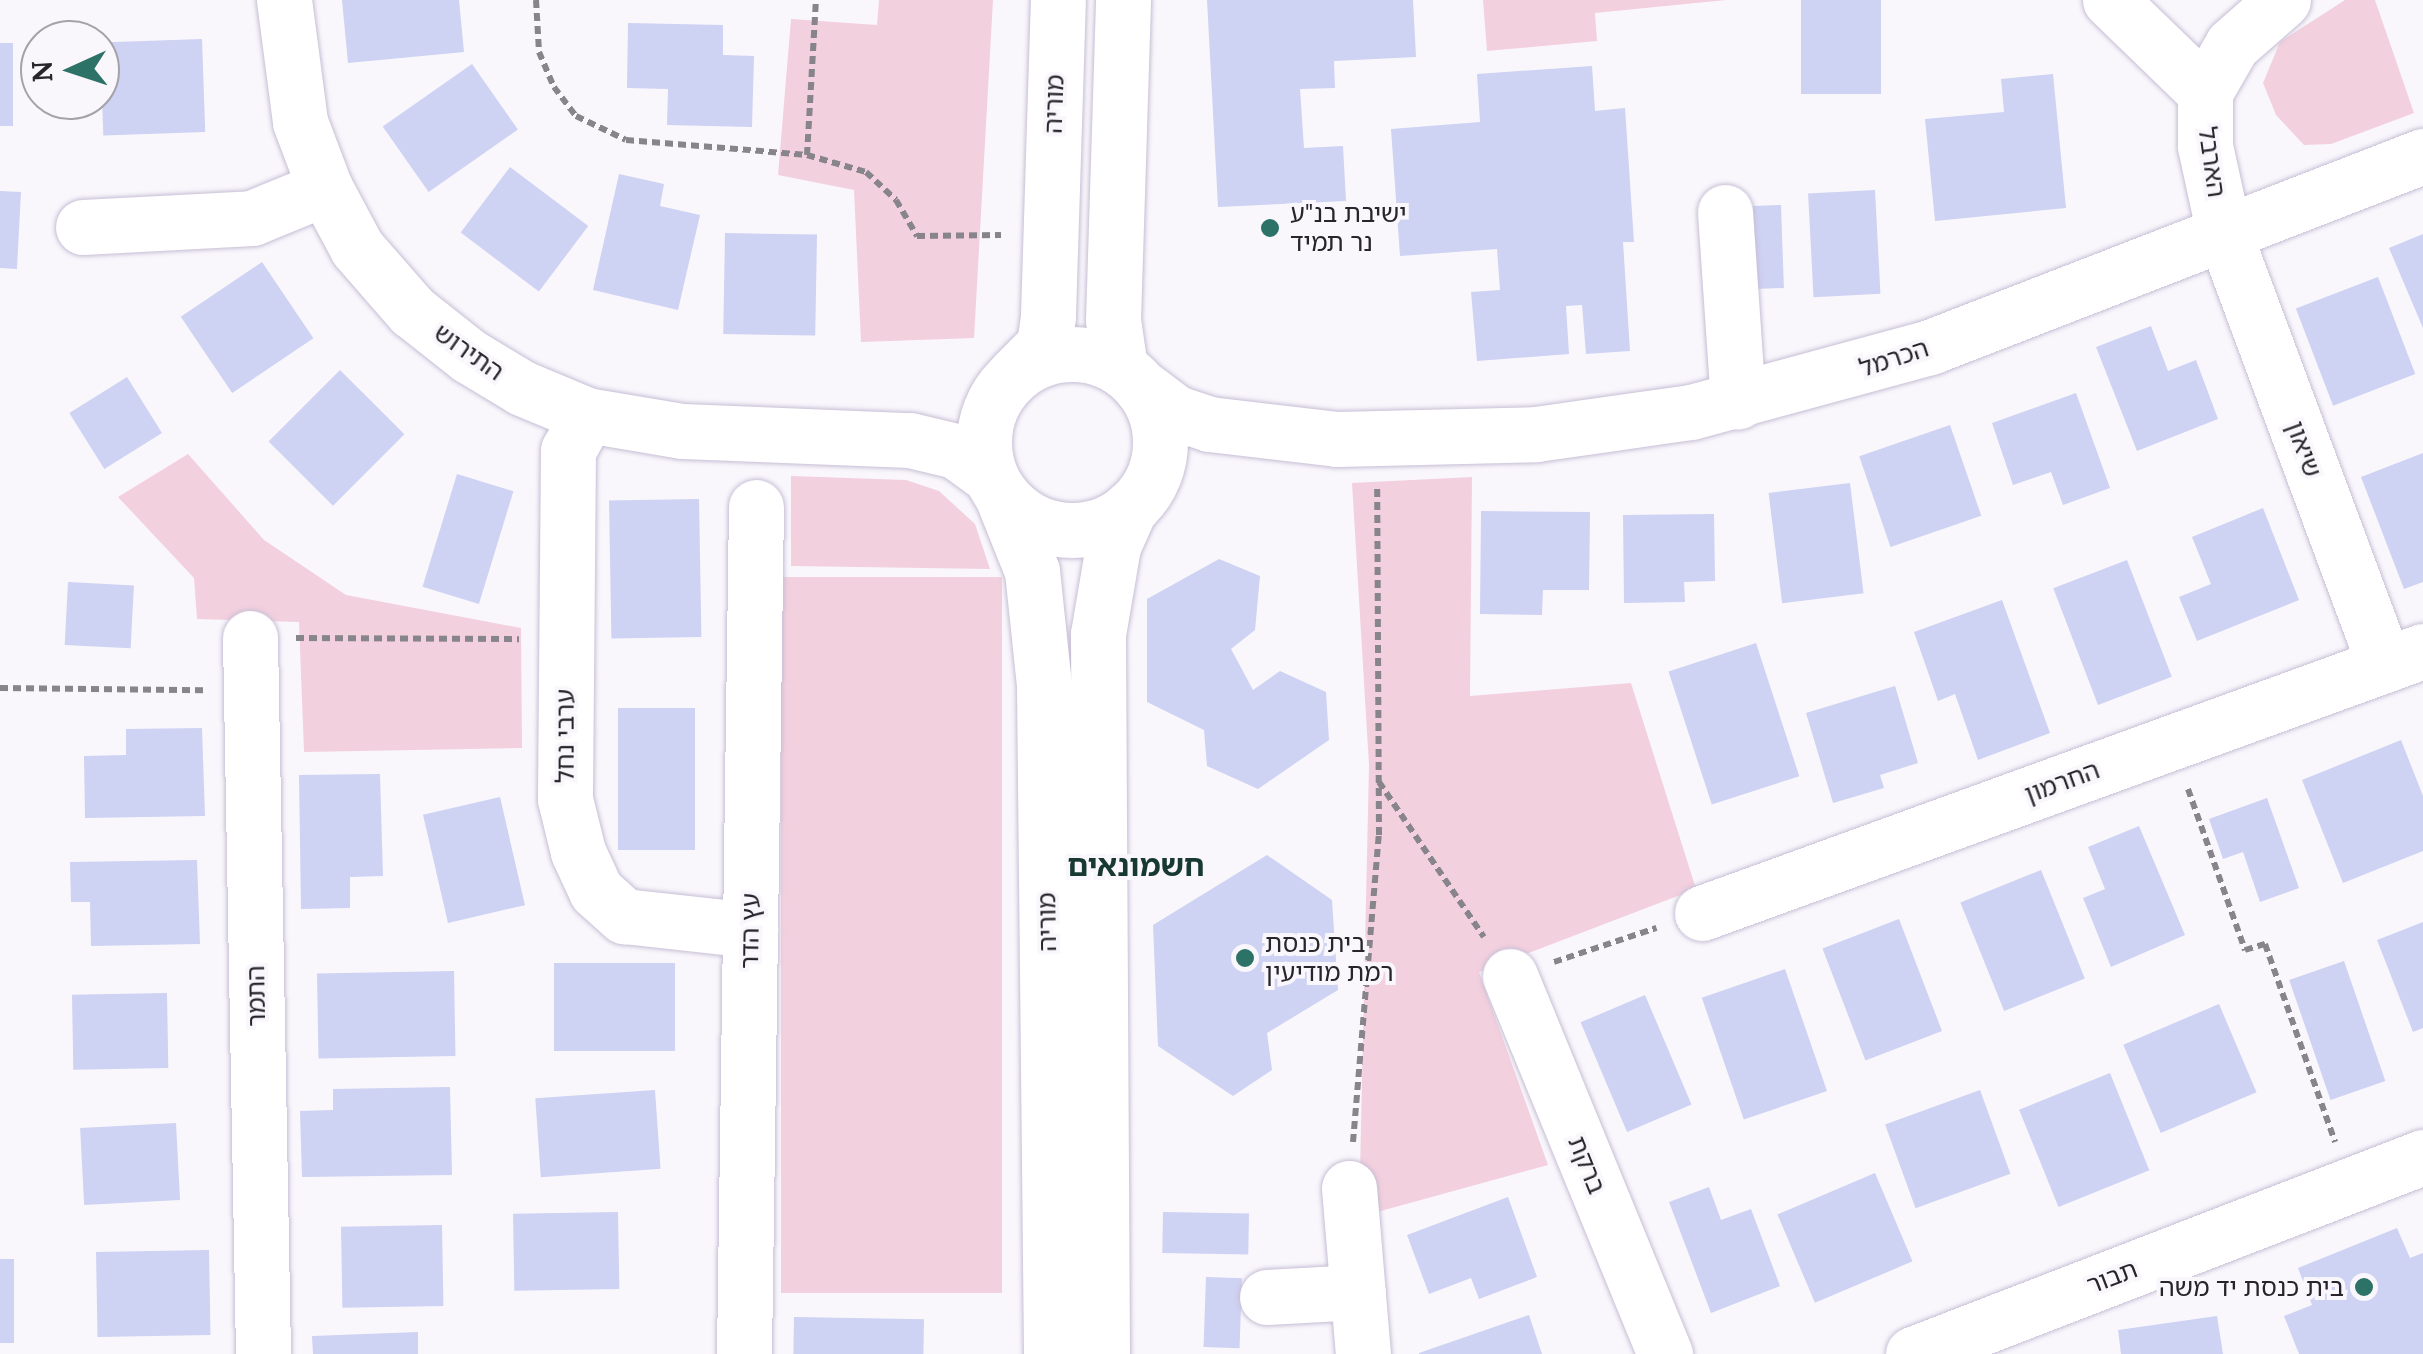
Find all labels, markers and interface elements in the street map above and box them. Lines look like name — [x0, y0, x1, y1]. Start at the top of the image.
north arrow — [20, 20, 120, 120]
text: N — [23, 60, 61, 83]
street label: מוריה — [1038, 74, 1070, 134]
street label: הארבל — [2192, 125, 2232, 199]
place label: ישיבת בנ"ע נר תמיד — [1290, 199, 1407, 258]
marker: ישיבת בנ"ע נר תמיד — [1259, 217, 1281, 239]
street label: התירוש — [428, 317, 510, 387]
street label: הכרמל — [1856, 333, 1932, 383]
street label: שיאון — [2280, 417, 2328, 481]
street label: ערבי נחל — [550, 689, 580, 783]
street label: החרמון — [2021, 755, 2103, 809]
district label: חשמונאים — [1067, 847, 1205, 883]
street label: מוריה — [1031, 892, 1063, 952]
street label: עץ הדר — [734, 893, 766, 969]
place label: בית כנסת רמת מודיעין — [1265, 929, 1393, 988]
marker: בית כנסת רמת מודיעין — [1234, 947, 1256, 969]
street label: התמר — [240, 965, 272, 1027]
street label: ברקת — [1562, 1132, 1612, 1198]
street label: תבור — [2082, 1254, 2142, 1300]
place label: בית כנסת יד משה — [2159, 1272, 2344, 1302]
marker: בית כנסת יד משה — [2353, 1276, 2375, 1298]

